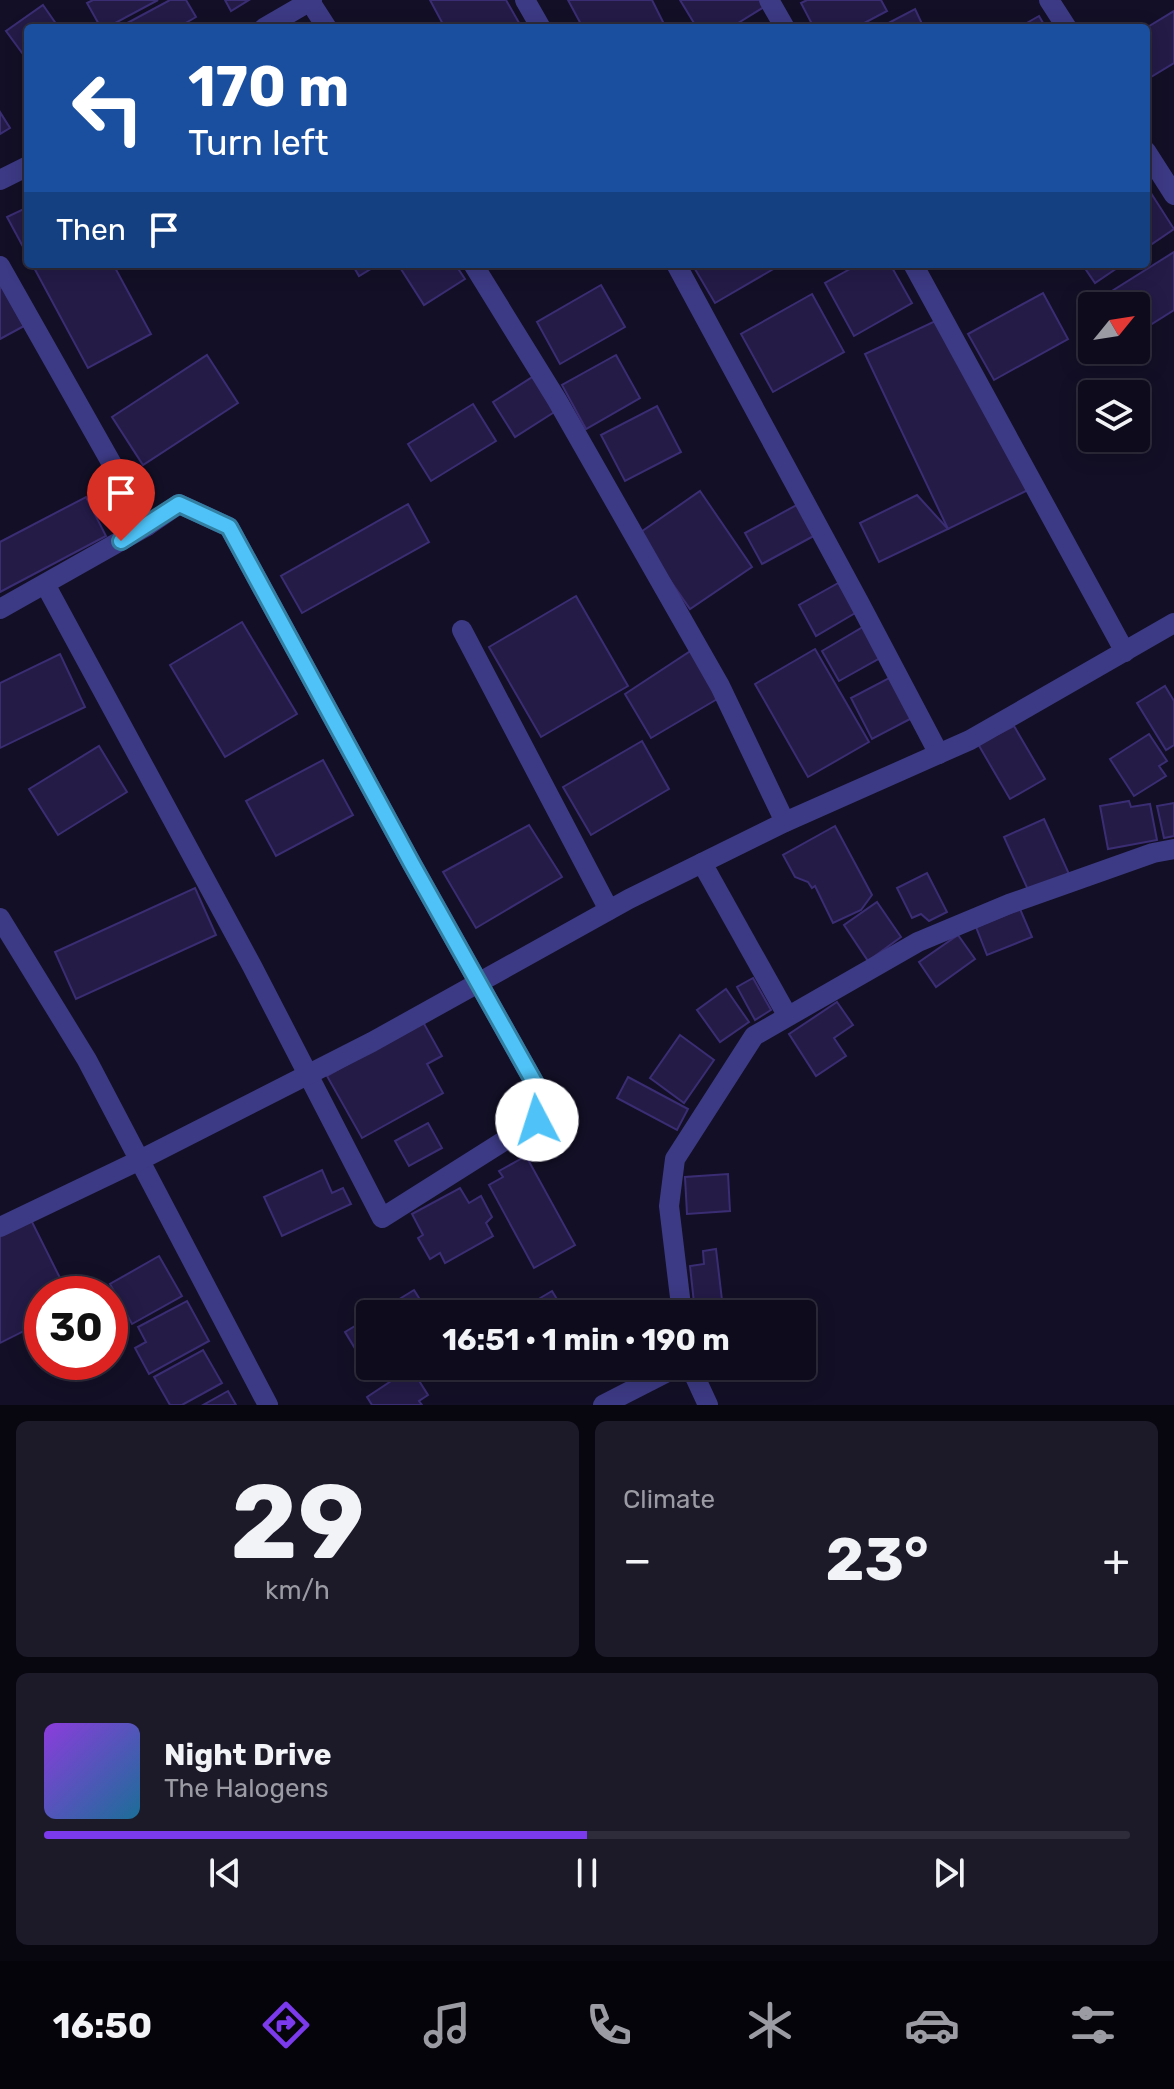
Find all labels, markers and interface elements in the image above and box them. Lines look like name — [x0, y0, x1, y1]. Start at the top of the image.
text: 170 m — [188, 54, 349, 120]
icon: left — [56, 56, 160, 160]
text: Turn left — [188, 121, 329, 164]
icon: arrive — [142, 208, 186, 252]
text: Then — [56, 212, 126, 248]
north arrow — [1078, 292, 1150, 364]
map controls — [1078, 292, 1150, 452]
button: layers — [1078, 380, 1150, 452]
pin — [87, 459, 155, 541]
icon: arrive — [99, 471, 143, 515]
position arrow — [495, 1078, 579, 1162]
speed limit sign: 30 — [24, 1276, 128, 1380]
text: 16:51 · 1 min · 190 m — [442, 1322, 730, 1358]
text: 29 — [230, 1461, 365, 1584]
text: Climate — [623, 1484, 715, 1515]
text: 23° — [825, 1524, 929, 1595]
text: − — [623, 1534, 652, 1586]
text: + — [1103, 1534, 1130, 1586]
text: km/h — [265, 1575, 330, 1606]
text: Night Drive — [164, 1737, 332, 1773]
text: The Halogens — [164, 1773, 329, 1804]
icon: previous — [203, 1851, 247, 1895]
icon: pause — [565, 1851, 609, 1895]
icon: next — [927, 1851, 971, 1895]
icon: directions — [258, 1997, 314, 2053]
icon: music — [419, 1997, 475, 2053]
icon: phone — [581, 1997, 637, 2053]
icon: climate — [742, 1997, 798, 2053]
icon: car — [904, 1997, 960, 2053]
icon: filters — [1065, 1997, 1121, 2053]
text: 16:50 — [53, 2004, 152, 2047]

